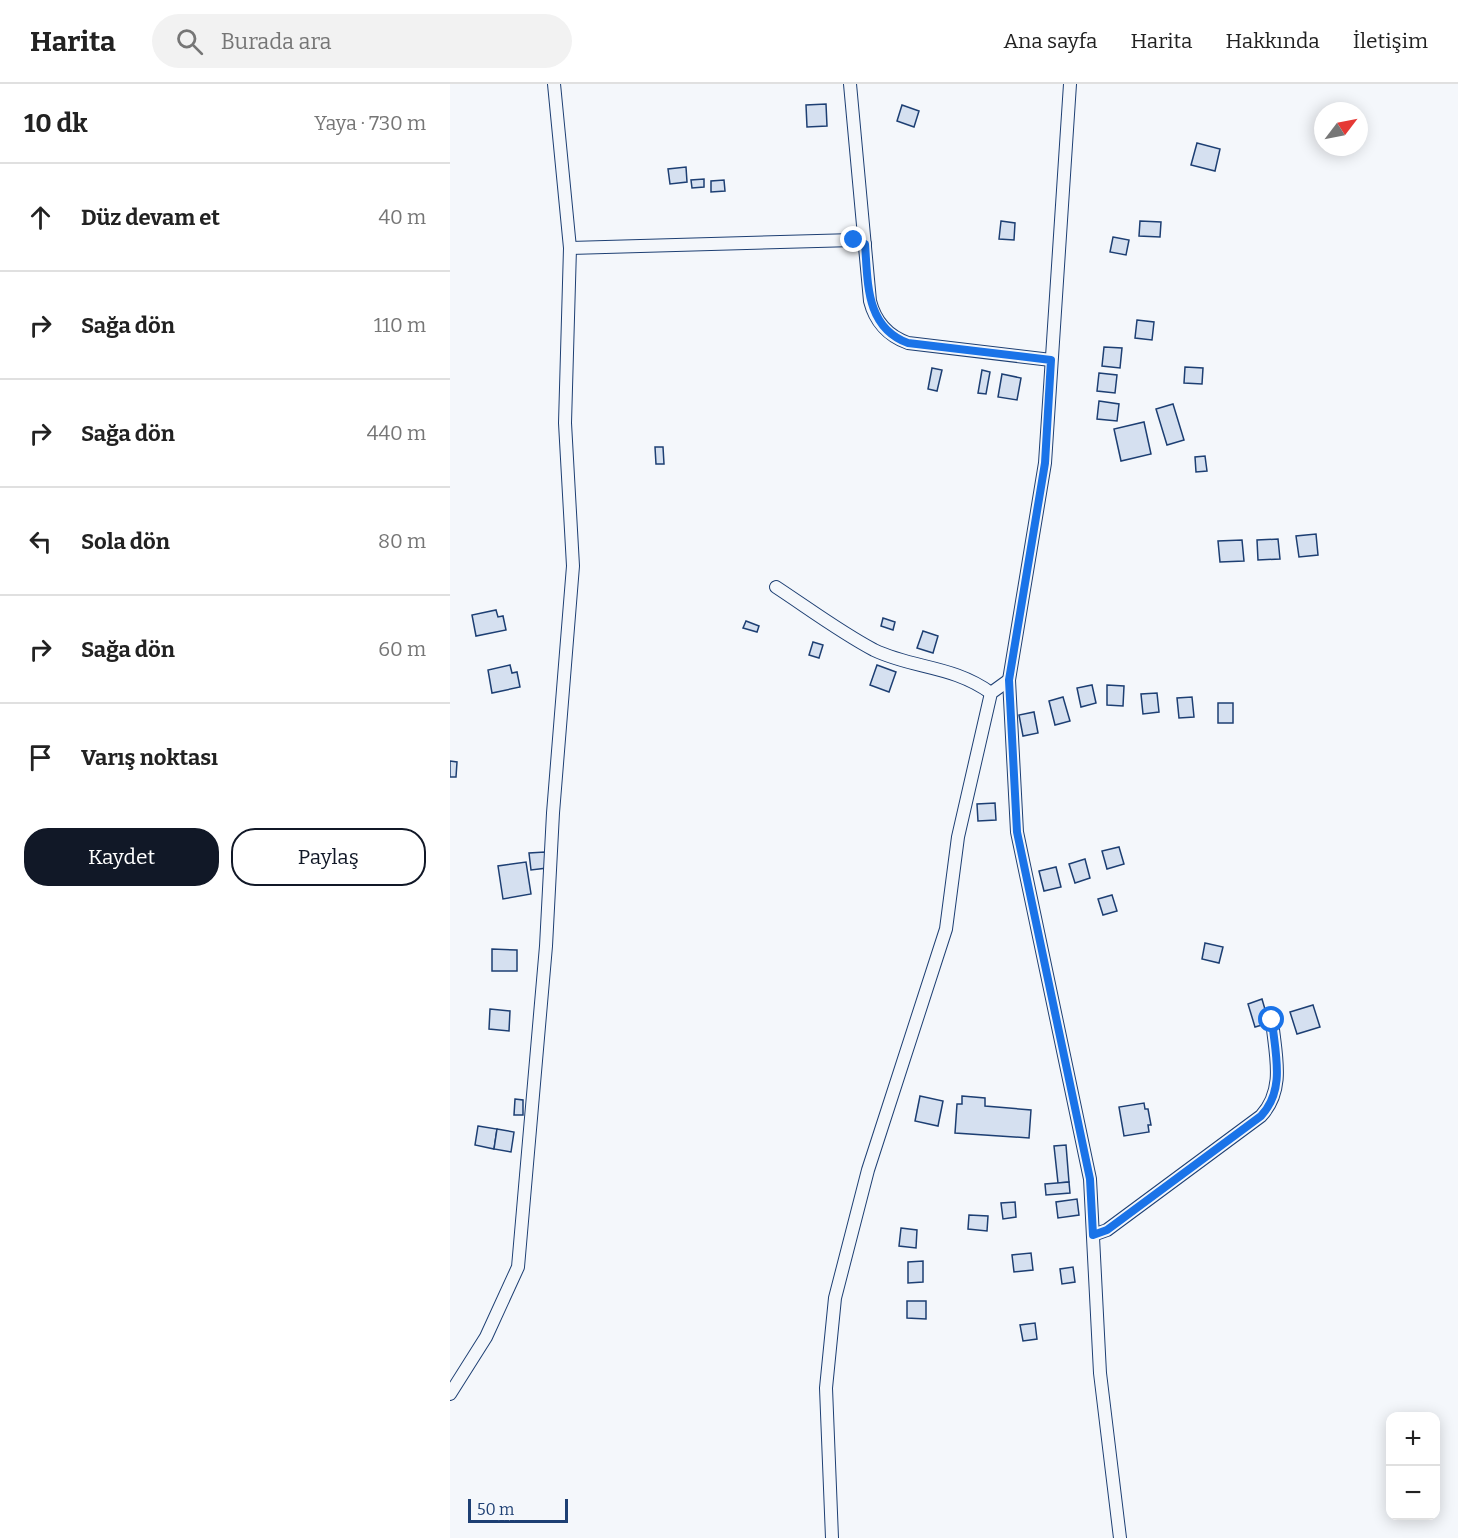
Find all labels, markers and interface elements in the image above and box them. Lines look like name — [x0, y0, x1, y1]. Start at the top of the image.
search box — [152, 14, 572, 68]
text: Harita — [30, 25, 116, 58]
icon: search — [173, 25, 206, 58]
text: Burada ara — [221, 28, 332, 55]
text: Ana sayfa — [1003, 28, 1097, 54]
text: Harita — [1130, 28, 1192, 54]
text: Hakkında — [1225, 28, 1320, 54]
text: İletişim — [1353, 28, 1428, 54]
north arrow — [1314, 102, 1368, 156]
text: 10 dk — [24, 108, 88, 139]
text: Yaya · 730 m — [314, 111, 426, 135]
icon: ahead — [24, 201, 57, 234]
text: Düz devam et — [81, 204, 220, 231]
text: 40 m — [378, 205, 426, 229]
route end — [840, 226, 866, 252]
icon: right — [24, 309, 57, 342]
text: Sağa dön — [81, 312, 175, 339]
text: 110 m — [374, 313, 426, 337]
icon: right — [24, 417, 57, 450]
text: Sağa dön — [81, 420, 175, 447]
text: 440 m — [367, 421, 426, 445]
icon: left — [24, 525, 57, 558]
text: Sola dön — [81, 528, 170, 555]
text: 80 m — [378, 529, 426, 553]
icon: right — [24, 633, 57, 666]
text: Sağa dön — [81, 636, 175, 663]
text: 60 m — [378, 637, 426, 661]
icon: arrive — [24, 741, 57, 774]
text: Varış noktası — [81, 744, 218, 771]
button: Kaydet — [24, 828, 219, 886]
button: Paylaş — [231, 828, 426, 886]
route start — [1258, 1006, 1284, 1032]
map controls — [1386, 1412, 1440, 1520]
button: + — [1386, 1412, 1440, 1466]
button: − — [1386, 1466, 1440, 1520]
scale bar — [468, 1496, 568, 1524]
text: 50 m — [477, 1500, 514, 1519]

